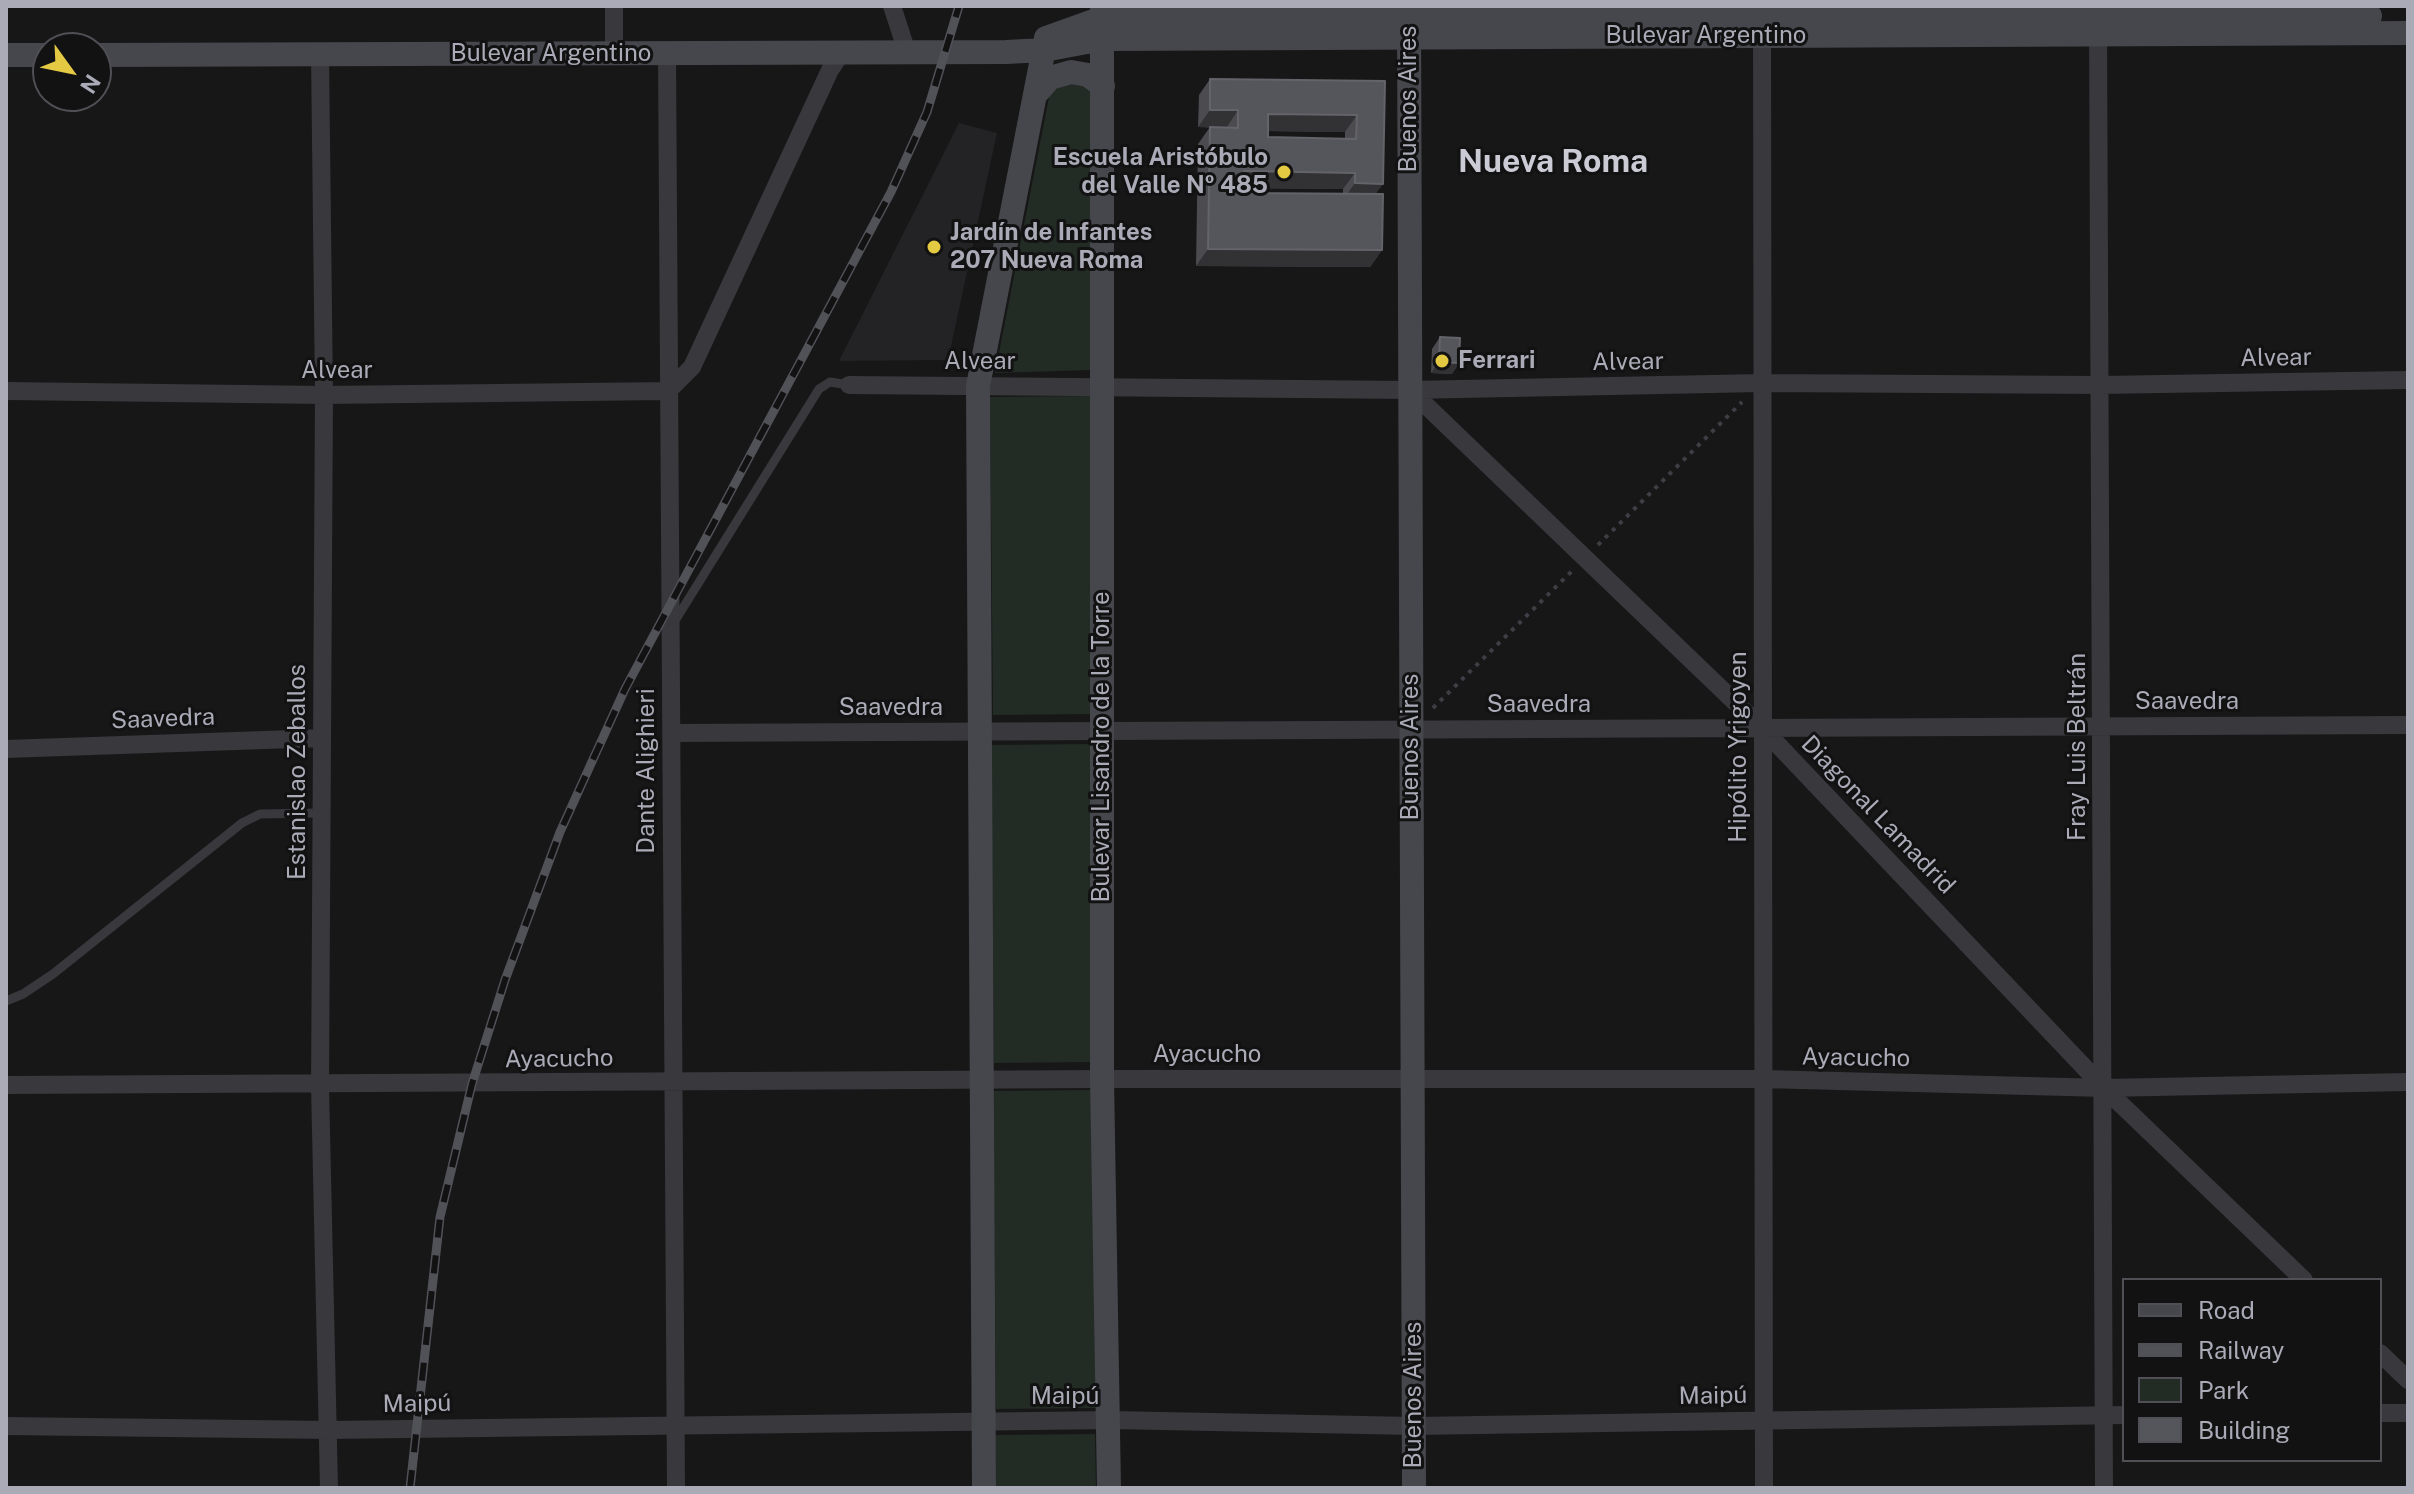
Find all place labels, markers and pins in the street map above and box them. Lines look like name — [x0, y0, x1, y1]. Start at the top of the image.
place label: Escuela Aristóbulo del Valle Nº 485 — [1053, 144, 1268, 200]
marker: Escuela Aristóbulo del Valle Nº 485 — [1275, 163, 1293, 181]
place label: Jardín de Infantes 207 Nueva Roma — [950, 219, 1152, 275]
marker: Jardín de Infantes 207 Nueva Roma — [925, 238, 943, 256]
place label: Ferrari — [1458, 347, 1535, 375]
marker: Ferrari — [1433, 352, 1451, 370]

